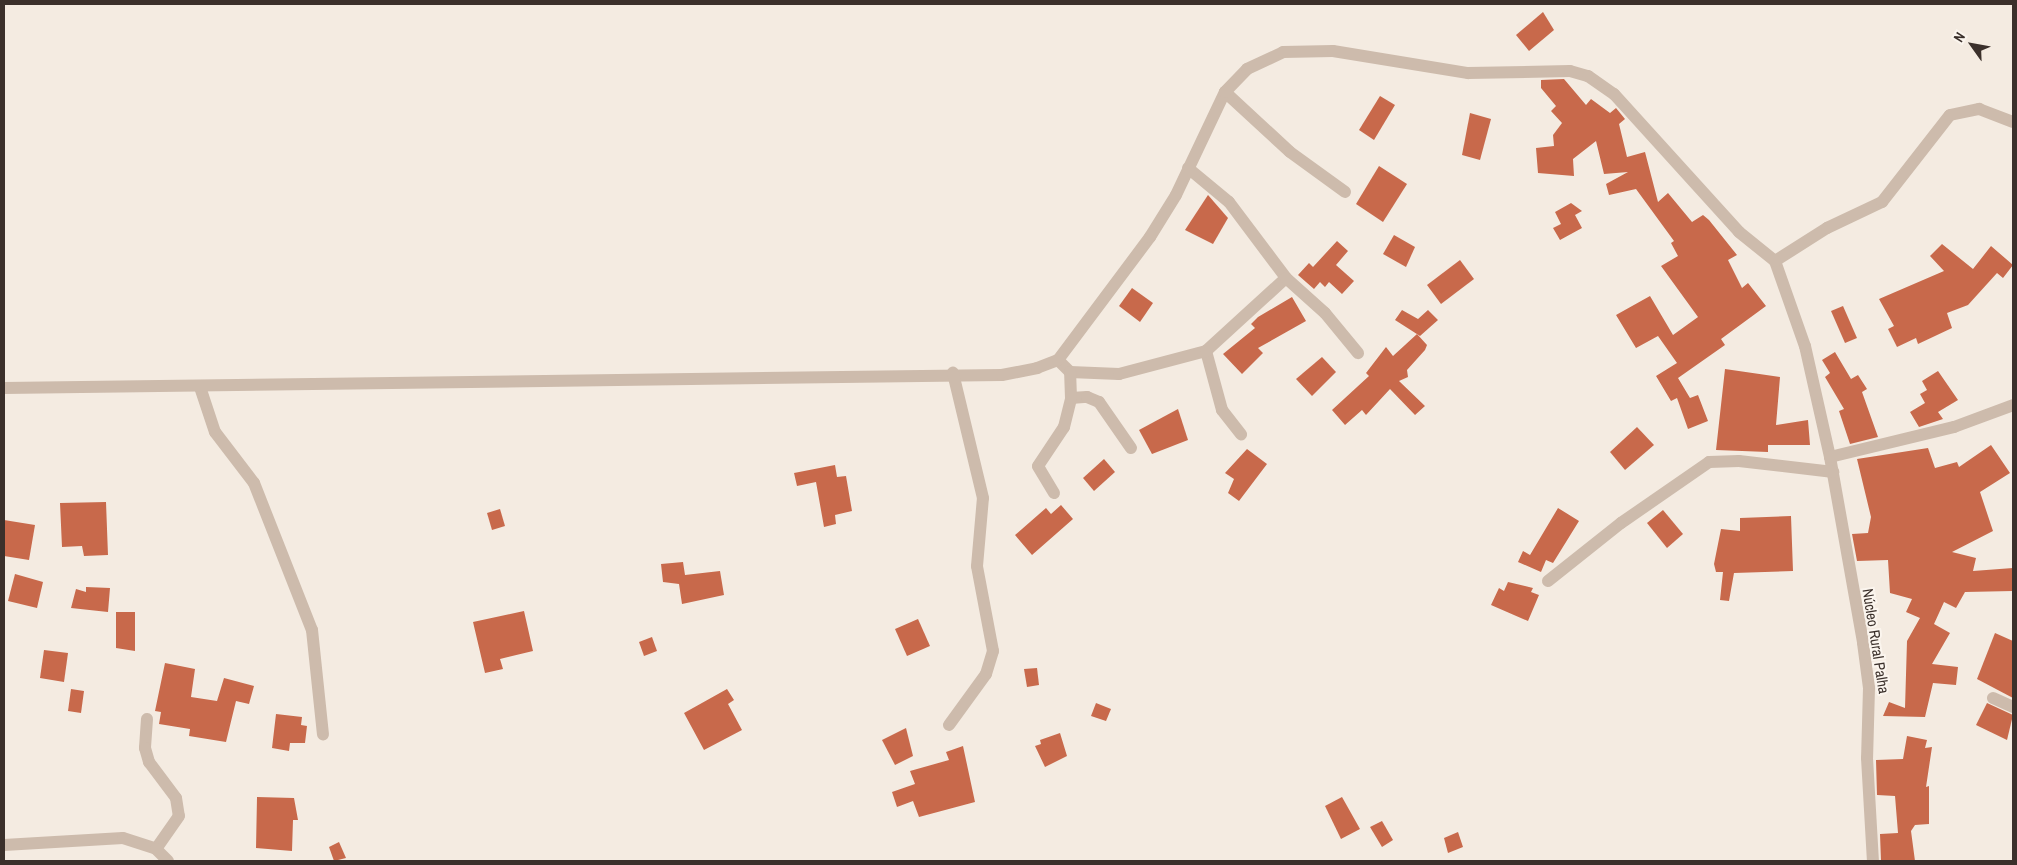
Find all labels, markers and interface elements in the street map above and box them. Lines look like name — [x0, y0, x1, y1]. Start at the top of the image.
north arrow — [1947, 20, 1997, 70]
text: N — [1949, 29, 1969, 45]
street label: Núcleo Rural Palha — [1859, 587, 1893, 695]

